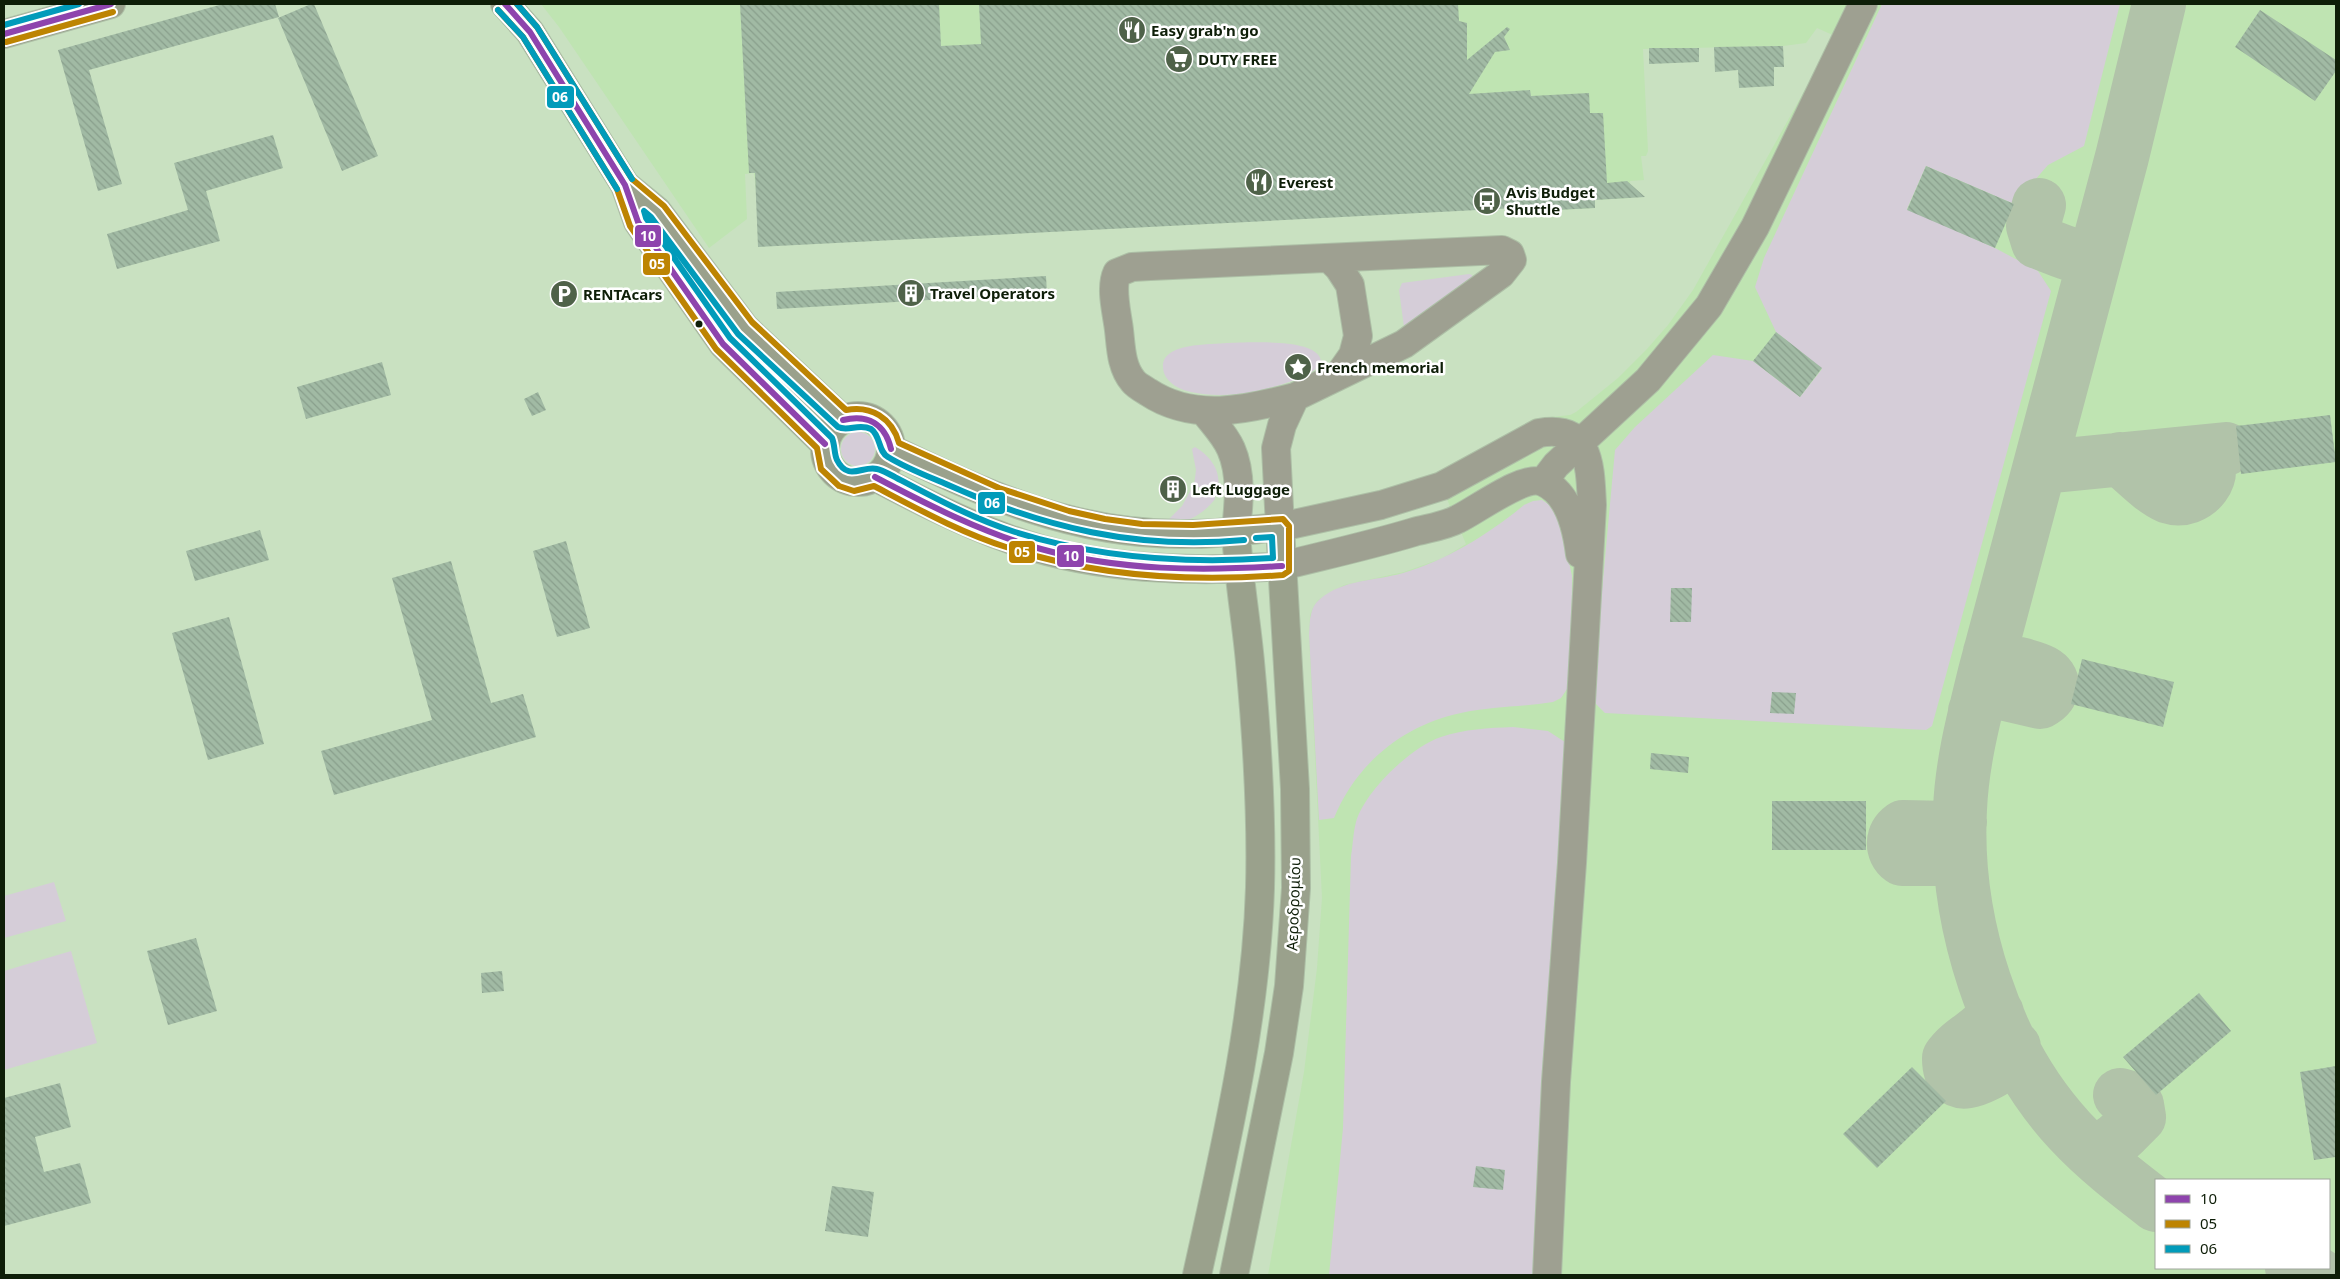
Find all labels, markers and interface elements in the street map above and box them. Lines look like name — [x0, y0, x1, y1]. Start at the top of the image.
restaurant icon: Easy grab'n go — [1117, 15, 1147, 45]
place label: Easy grab'n go — [1151, 20, 1259, 40]
supermarket icon: DUTY FREE — [1164, 44, 1194, 74]
place label: DUTY FREE — [1198, 49, 1277, 69]
line badge: 06 — [546, 85, 575, 109]
text: 06 — [552, 87, 568, 106]
restaurant icon: Everest — [1244, 167, 1274, 197]
place label: Everest — [1278, 172, 1334, 192]
place label: Avis Budget Shuttle — [1506, 182, 1596, 219]
bus stop icon: Avis Budget Shuttle — [1472, 186, 1502, 216]
line badge: 10 — [634, 224, 662, 248]
text: 10 — [640, 226, 656, 245]
line badge: 05 — [642, 252, 671, 276]
text: 05 — [649, 254, 665, 273]
building icon: Travel Operators — [896, 278, 926, 308]
parking icon: RENTAcars — [549, 279, 579, 309]
place label: Travel Operators — [930, 283, 1055, 303]
place label: RENTAcars — [583, 284, 662, 304]
unlabelled marker — [694, 319, 704, 329]
place icon: French memorial — [1283, 352, 1313, 382]
place label: French memorial — [1317, 357, 1444, 377]
building icon: Left Luggage — [1158, 474, 1188, 504]
place label: Left Luggage — [1192, 479, 1290, 499]
line badge: 06 — [977, 491, 1006, 515]
text: 06 — [984, 493, 1000, 512]
line badge: 05 — [1008, 540, 1036, 564]
text: 05 — [1014, 542, 1030, 561]
line badge: 10 — [1056, 544, 1085, 568]
text: 10 — [1063, 546, 1079, 565]
street label: Αεροδρομίου — [1281, 857, 1305, 951]
legend — [2155, 1179, 2330, 1269]
text: 10 — [2200, 1188, 2217, 1208]
text: 05 — [2200, 1213, 2217, 1233]
text: 06 — [2200, 1238, 2217, 1258]

